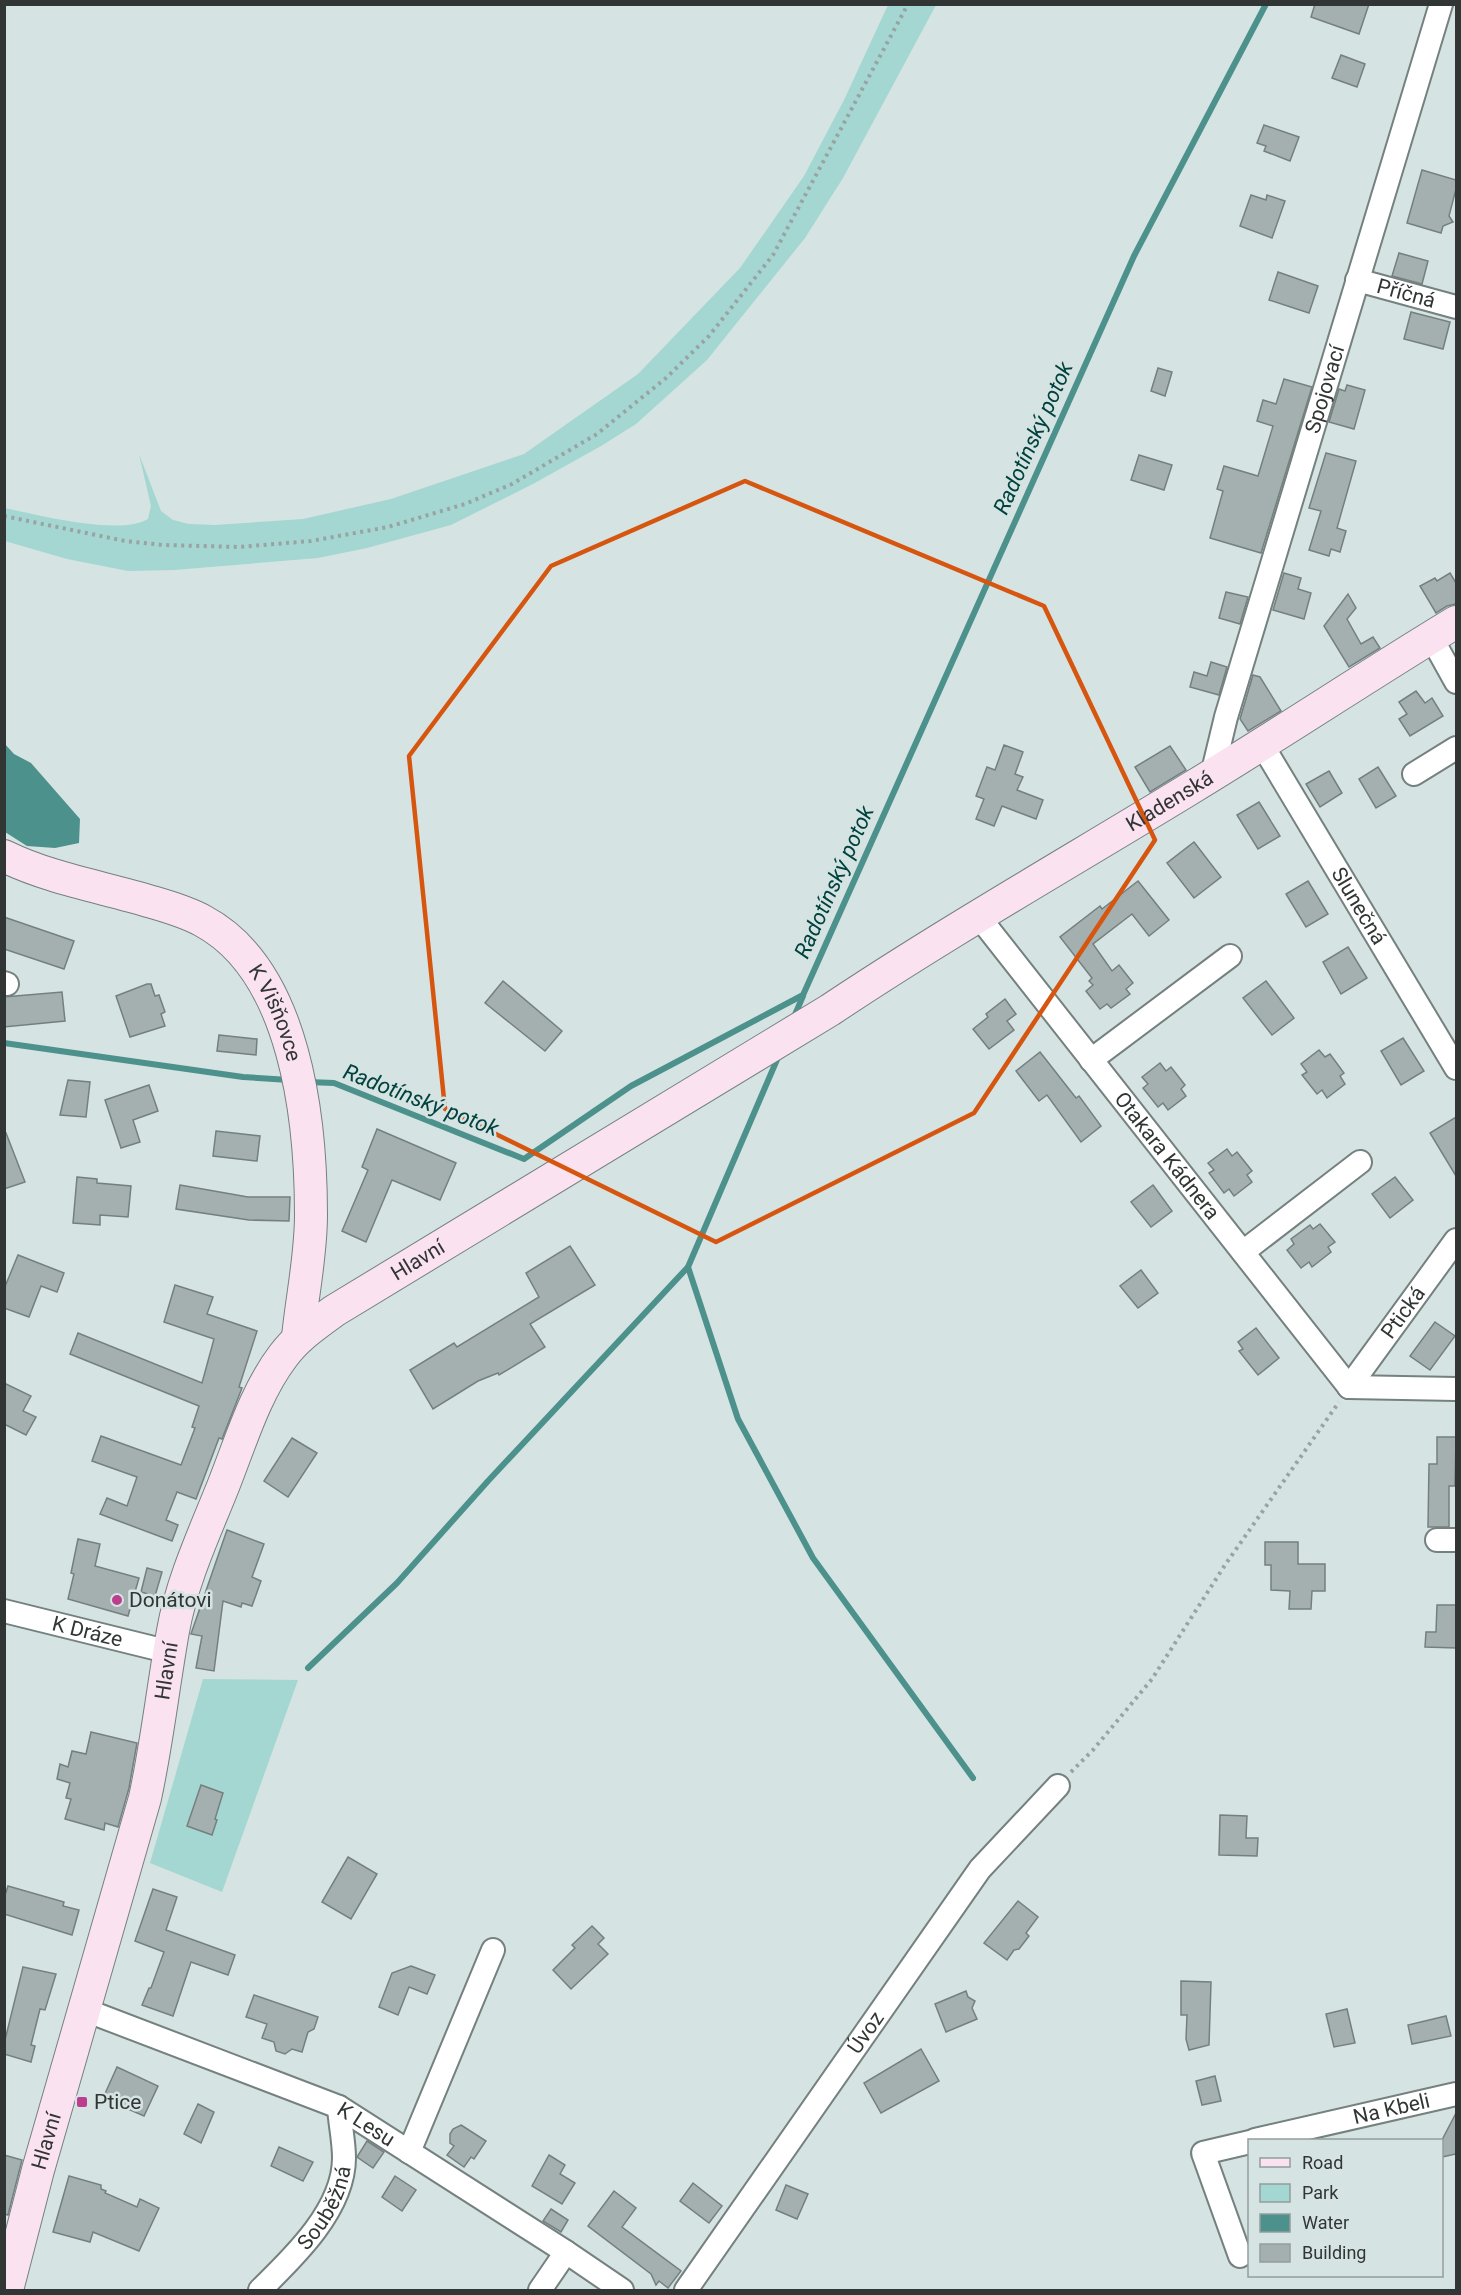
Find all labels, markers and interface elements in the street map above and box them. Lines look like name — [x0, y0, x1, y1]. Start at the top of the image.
street label: Příčná — [1374, 274, 1438, 313]
street label: Spojovací — [1300, 342, 1350, 436]
water label: Radotínský potok — [988, 357, 1078, 518]
street label: Kladenská — [1122, 765, 1217, 836]
water label: Radotínský potok — [789, 801, 879, 962]
street label: Slunečná — [1326, 863, 1391, 949]
street label: K Višňovce — [244, 960, 306, 1064]
water label: Radotínský potok — [340, 1059, 503, 1142]
street label: Otakara Kádnera — [1109, 1087, 1225, 1224]
street label: Hlavní — [387, 1234, 450, 1286]
street label: Ptická — [1376, 1282, 1430, 1343]
place label: Donátovi — [129, 1588, 212, 1612]
marker: Donátovi — [110, 1593, 124, 1607]
street label: K Dráze — [50, 1611, 125, 1652]
street label: Hlavní — [150, 1639, 183, 1701]
street label: Úvoz — [843, 2007, 889, 2058]
street label: Na Kbeli — [1351, 2088, 1432, 2129]
place label: Ptice — [94, 2090, 142, 2114]
marker: Ptice — [75, 2095, 89, 2109]
street label: K Lesu — [333, 2097, 399, 2151]
street label: Hlavní — [27, 2109, 66, 2172]
legend — [1248, 2139, 1443, 2277]
text: Road — [1302, 2152, 1343, 2173]
street label: Souběžná — [292, 2164, 356, 2255]
text: Park — [1302, 2182, 1339, 2203]
text: Water — [1302, 2212, 1349, 2233]
text: Building — [1302, 2242, 1366, 2263]

